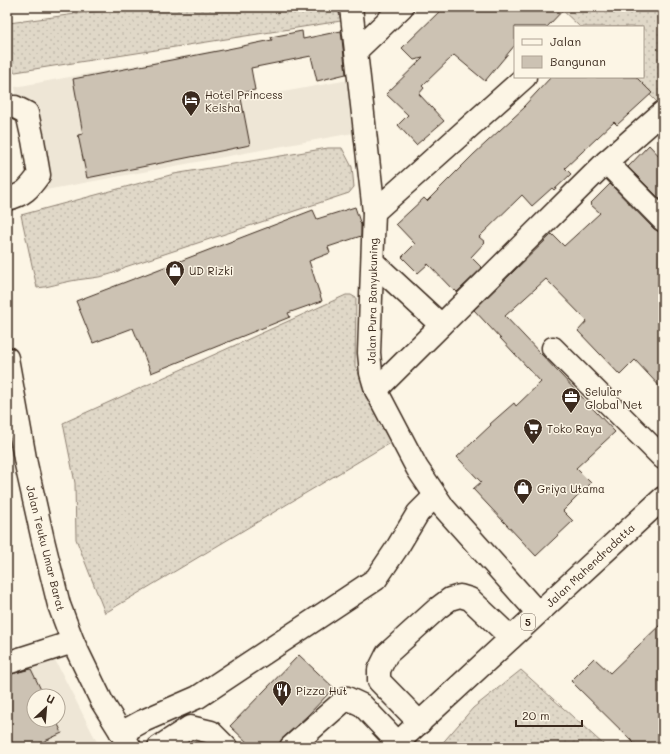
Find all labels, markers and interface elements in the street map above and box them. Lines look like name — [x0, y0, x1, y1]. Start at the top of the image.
legend — [514, 26, 644, 78]
text: Jalan — [550, 33, 581, 49]
text: Bangunan — [550, 53, 606, 69]
place label: Hotel Princess Keisha — [205, 87, 283, 115]
hotel icon: Hotel Princess Keisha — [180, 89, 202, 117]
street label: Jalan Pura Banyukuning — [363, 238, 381, 364]
shop icon: UD Rizki — [164, 259, 186, 287]
place label: UD Rizki — [189, 263, 233, 278]
place label: Selular Global Net — [585, 384, 643, 412]
office icon: Selular Global Net — [560, 386, 582, 414]
supermarket icon: Toko Raya — [522, 417, 544, 445]
place label: Toko Raya — [547, 421, 602, 436]
shop icon: Griya Utama — [512, 477, 534, 505]
place label: Griya Utama — [537, 481, 605, 496]
street label: Jalan Teuku Umar Barat — [23, 483, 69, 613]
street label: Jalan Mahendradatta — [542, 520, 638, 610]
road number: 5 — [521, 614, 535, 630]
restaurant icon: Pizza Hut — [271, 679, 293, 707]
place label: Pizza Hut — [296, 683, 348, 698]
north arrow — [26, 688, 66, 728]
text: U — [44, 690, 57, 707]
scale bar — [516, 702, 582, 728]
text: 20 m — [522, 707, 550, 723]

